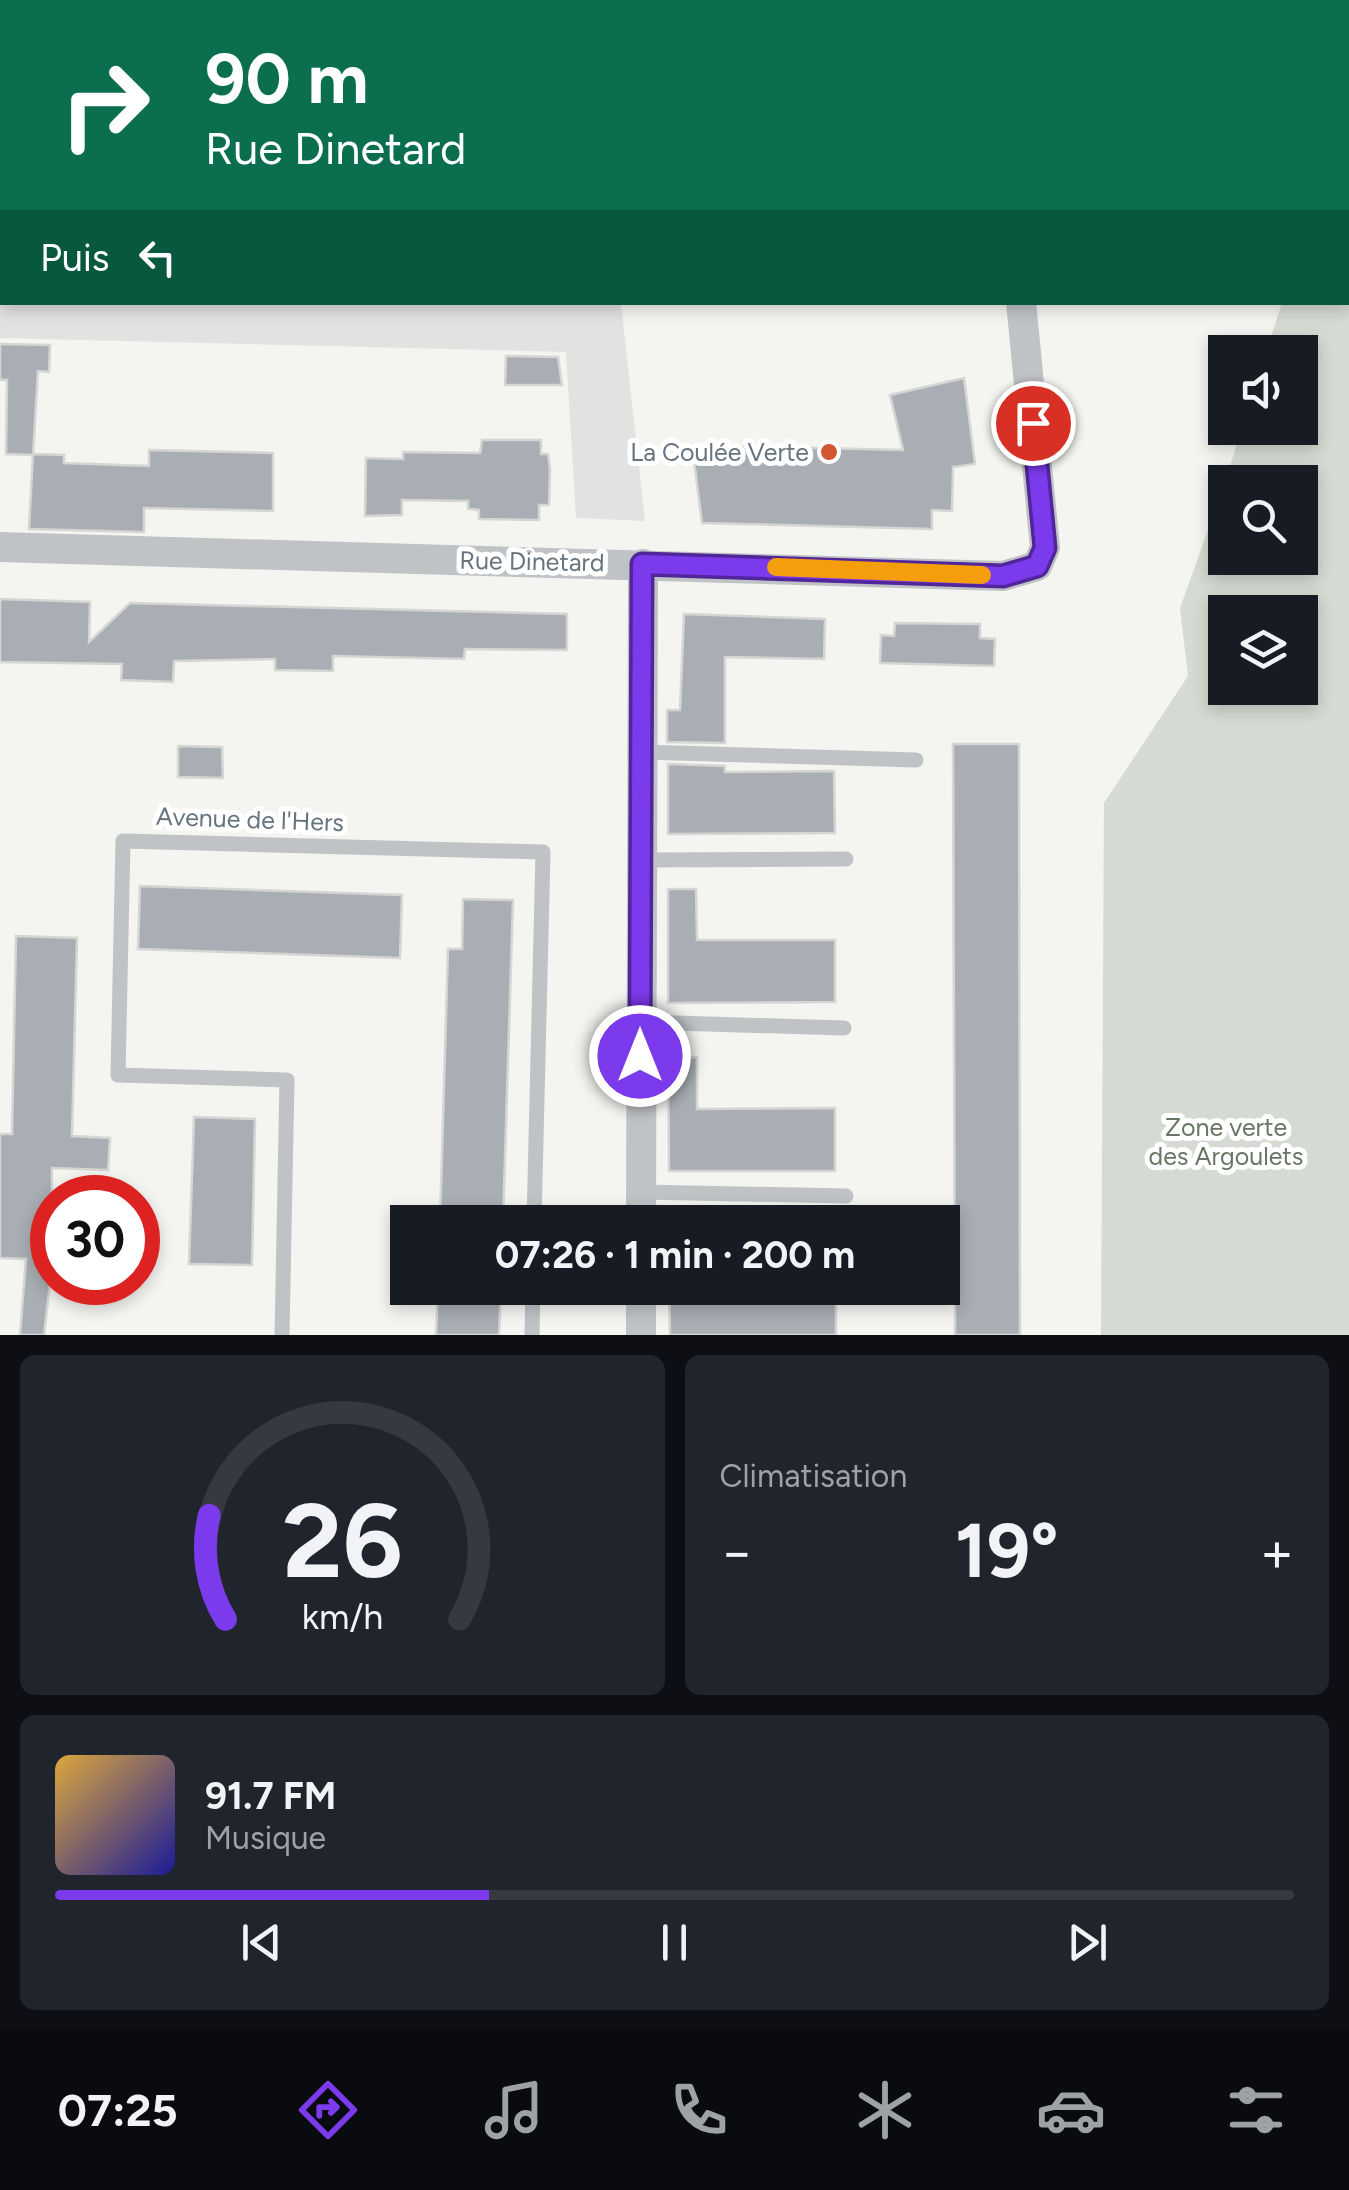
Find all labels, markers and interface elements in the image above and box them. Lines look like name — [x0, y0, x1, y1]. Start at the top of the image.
text: 90 m — [205, 36, 369, 121]
icon: right — [40, 40, 170, 170]
text: Rue Dinetard — [205, 121, 466, 175]
icon: left — [130, 230, 185, 285]
text: Puis — [40, 235, 110, 281]
map controls — [1208, 335, 1318, 705]
button: sound — [1208, 335, 1318, 445]
pin — [991, 381, 1076, 466]
icon: arrive — [1006, 396, 1061, 451]
place label: La Coulée Verte — [630, 437, 809, 467]
marker: La Coulée Verte — [818, 441, 840, 463]
button: search — [1208, 465, 1318, 575]
street label: Rue Dinetard — [459, 545, 605, 577]
button: layers — [1208, 595, 1318, 705]
street label: Avenue de l'Hers — [155, 801, 345, 837]
position arrow — [588, 1004, 692, 1108]
park label: Zone verte des Argoulets — [1149, 1112, 1303, 1171]
speed limit sign: 30 — [30, 1175, 160, 1305]
text: 07:26 · 1 min · 200 m — [495, 1232, 855, 1278]
text: Climatisation — [720, 1457, 907, 1495]
text: 26 — [282, 1478, 403, 1603]
text: 19° — [955, 1506, 1059, 1596]
text: − — [720, 1519, 754, 1585]
text: + — [1260, 1519, 1294, 1585]
text: km/h — [301, 1595, 383, 1638]
text: 91.7 FM — [205, 1773, 336, 1819]
text: Musique — [205, 1819, 326, 1857]
icon: previous — [234, 1915, 289, 1970]
icon: pause — [647, 1915, 702, 1970]
icon: next — [1060, 1915, 1115, 1970]
icon: directions — [293, 2075, 363, 2145]
icon: music — [479, 2075, 549, 2145]
icon: phone — [664, 2075, 734, 2145]
icon: climate — [850, 2075, 920, 2145]
icon: car — [1036, 2075, 1106, 2145]
icon: filters — [1221, 2075, 1291, 2145]
text: 07:25 — [58, 2083, 178, 2137]

